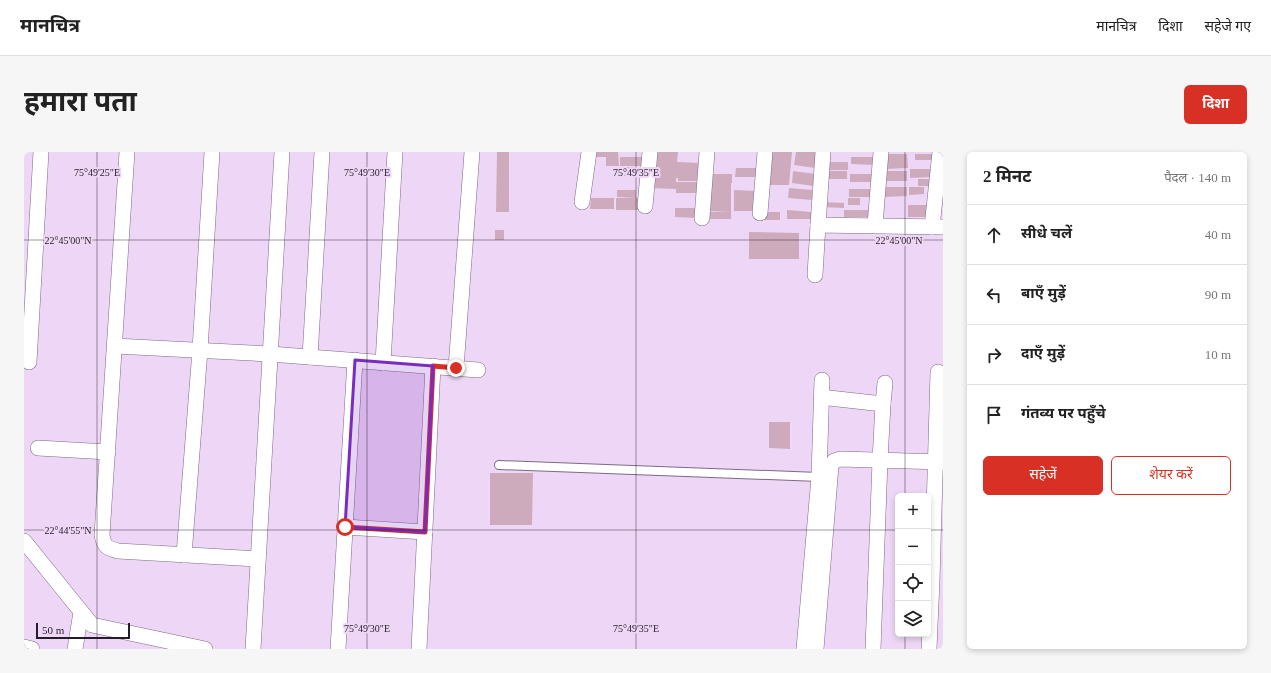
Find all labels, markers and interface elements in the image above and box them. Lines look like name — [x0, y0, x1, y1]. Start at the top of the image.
text: मानचित्र — [20, 15, 80, 36]
text: मानचित्र — [1096, 19, 1136, 34]
text: दिशा — [1158, 19, 1183, 34]
text: सहेजे गए — [1205, 19, 1251, 34]
button: दिशा — [1184, 85, 1247, 124]
text: हमारा पता — [24, 86, 137, 117]
text: 75°49'25"E — [74, 167, 120, 178]
text: 75°49'30"E — [344, 167, 390, 178]
text: 75°49'35"E — [613, 167, 659, 178]
text: 2 मिनट — [983, 167, 1031, 186]
text: पैदल · 140 m — [1164, 170, 1231, 185]
icon: ahead — [983, 224, 1005, 246]
text: सीधे चलें — [1021, 225, 1072, 241]
text: 40 m — [1205, 227, 1231, 242]
text: 22°45'00"N — [44, 235, 92, 246]
text: 22°45'00"N — [875, 235, 923, 246]
icon: left — [983, 284, 1005, 306]
text: बाएँ मुड़ें — [1021, 285, 1066, 301]
text: 90 m — [1205, 287, 1231, 302]
icon: right — [983, 344, 1005, 366]
text: दाएँ मुड़ें — [1021, 345, 1065, 361]
text: 10 m — [1205, 347, 1231, 362]
route end — [447, 359, 465, 377]
icon: arrive — [983, 404, 1005, 426]
text: गंतव्य पर पहुँचे — [1021, 405, 1106, 421]
button: सहेजें — [983, 456, 1103, 495]
button: शेयर करें — [1111, 456, 1231, 495]
map controls — [895, 493, 931, 637]
button: + — [895, 493, 931, 529]
route start — [336, 518, 354, 536]
text: 22°44'55"N — [44, 525, 92, 536]
button: − — [895, 529, 931, 565]
button: locate — [895, 565, 931, 601]
button: layers — [895, 601, 931, 637]
scale bar — [36, 621, 130, 640]
text: 75°49'30"E — [344, 623, 390, 634]
text: 75°49'35"E — [613, 623, 659, 634]
text: 50 m — [42, 624, 64, 636]

